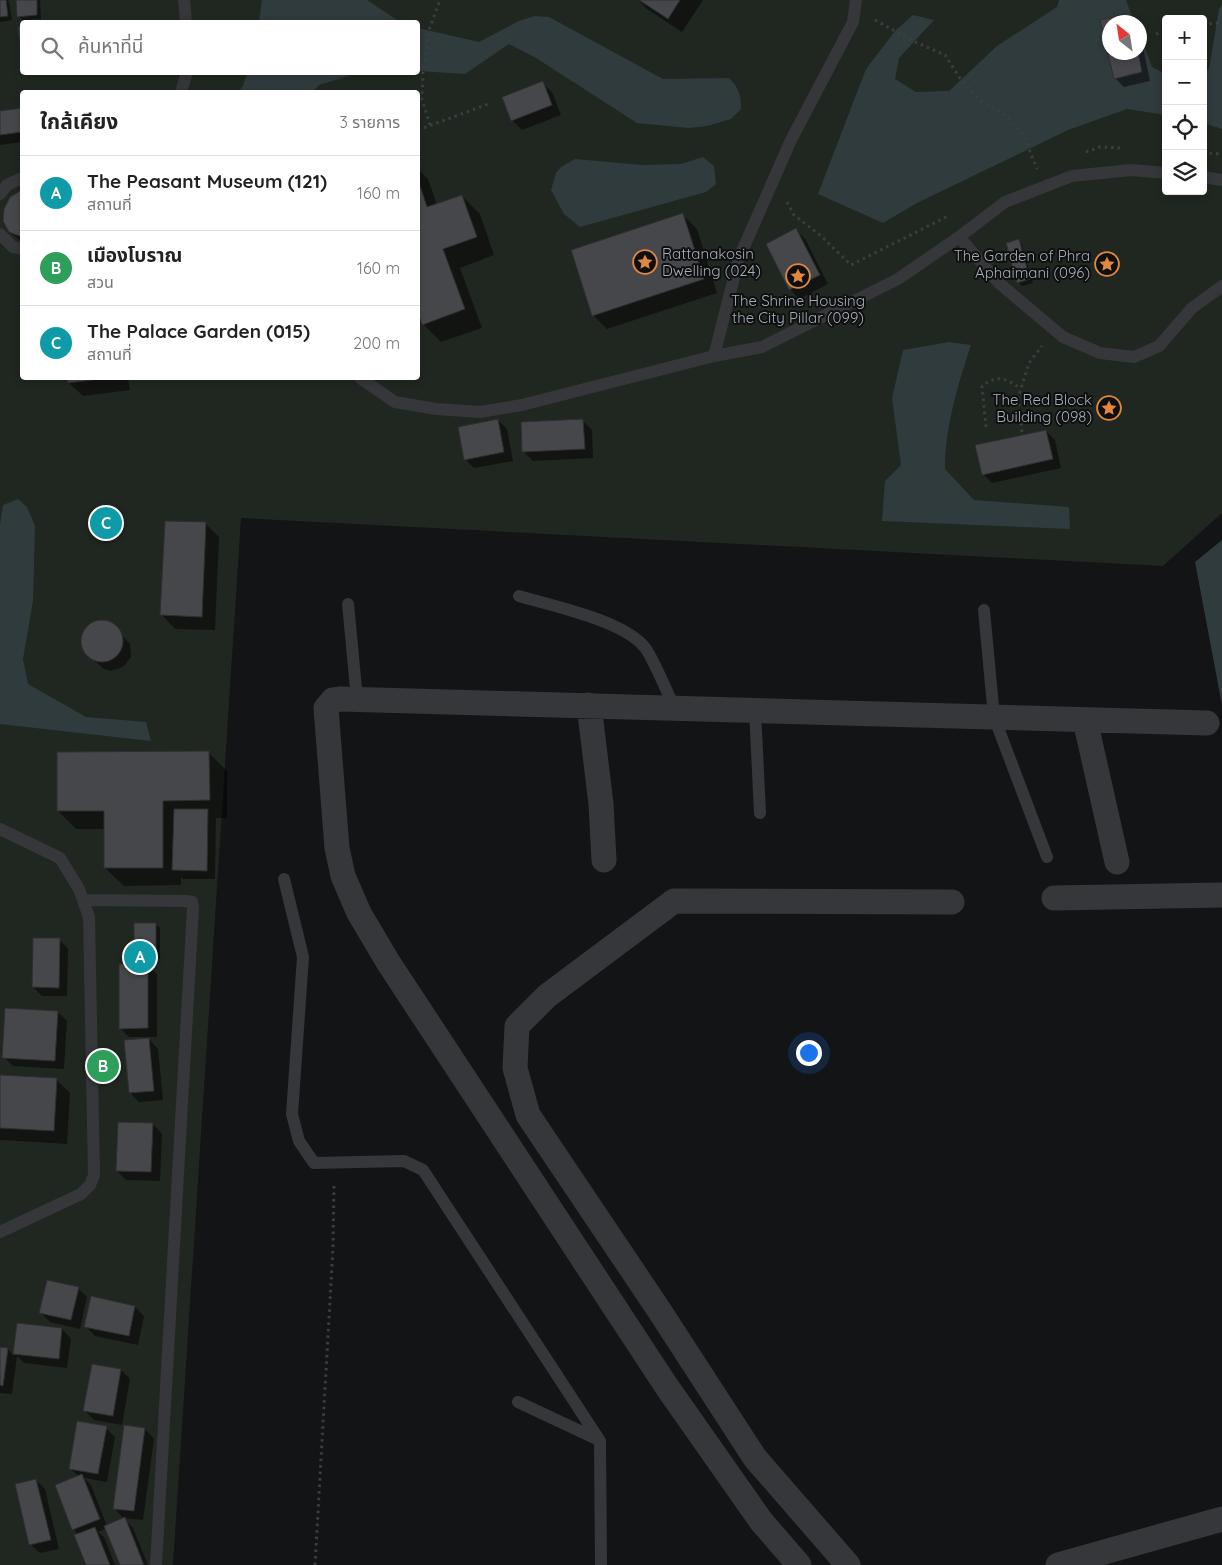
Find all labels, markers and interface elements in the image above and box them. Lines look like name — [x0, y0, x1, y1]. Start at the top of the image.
north arrow — [1102, 15, 1147, 60]
map controls — [1162, 15, 1207, 195]
button: + — [1162, 15, 1207, 60]
search box — [20, 20, 420, 75]
icon: search — [38, 34, 66, 62]
text: ค้นหาที่นี่ — [78, 34, 143, 58]
button: − — [1162, 60, 1207, 105]
button: locate — [1162, 105, 1207, 150]
text: ใกล้เคียง — [40, 108, 118, 134]
text: 3 รายการ — [340, 112, 400, 132]
button: layers — [1162, 150, 1207, 195]
text: The Peasant Museum (121) — [87, 169, 327, 193]
text: A — [51, 183, 61, 203]
text: 160 m — [357, 183, 400, 203]
text: สถานที่ — [87, 194, 132, 214]
text: เมืองโบราณ — [87, 243, 182, 267]
place label: Rattanakosin Dwelling (024) — [662, 244, 761, 280]
place label: The Garden of Phra Aphaimani (096) — [954, 246, 1090, 282]
place icon: Rattanakosin Dwelling (024) — [632, 249, 658, 275]
place icon: The Garden of Phra Aphaimani (096) — [1094, 251, 1120, 277]
text: B — [51, 258, 61, 278]
text: 160 m — [357, 258, 400, 278]
place icon: The Shrine Housing the City Pillar (099) — [785, 263, 811, 289]
text: สวน — [87, 272, 114, 292]
place label: The Shrine Housing the City Pillar (099) — [731, 291, 865, 327]
text: The Palace Garden (015) — [87, 319, 310, 343]
text: C — [51, 333, 61, 353]
text: 200 m — [353, 333, 400, 353]
text: สถานที่ — [87, 344, 132, 364]
place label: The Red Block Building (098) — [992, 390, 1092, 426]
place icon: The Red Block Building (098) — [1096, 395, 1122, 421]
pin: C — [90, 504, 122, 542]
pin: A — [124, 938, 156, 976]
your location — [796, 1040, 822, 1066]
pin: B — [87, 1047, 119, 1085]

